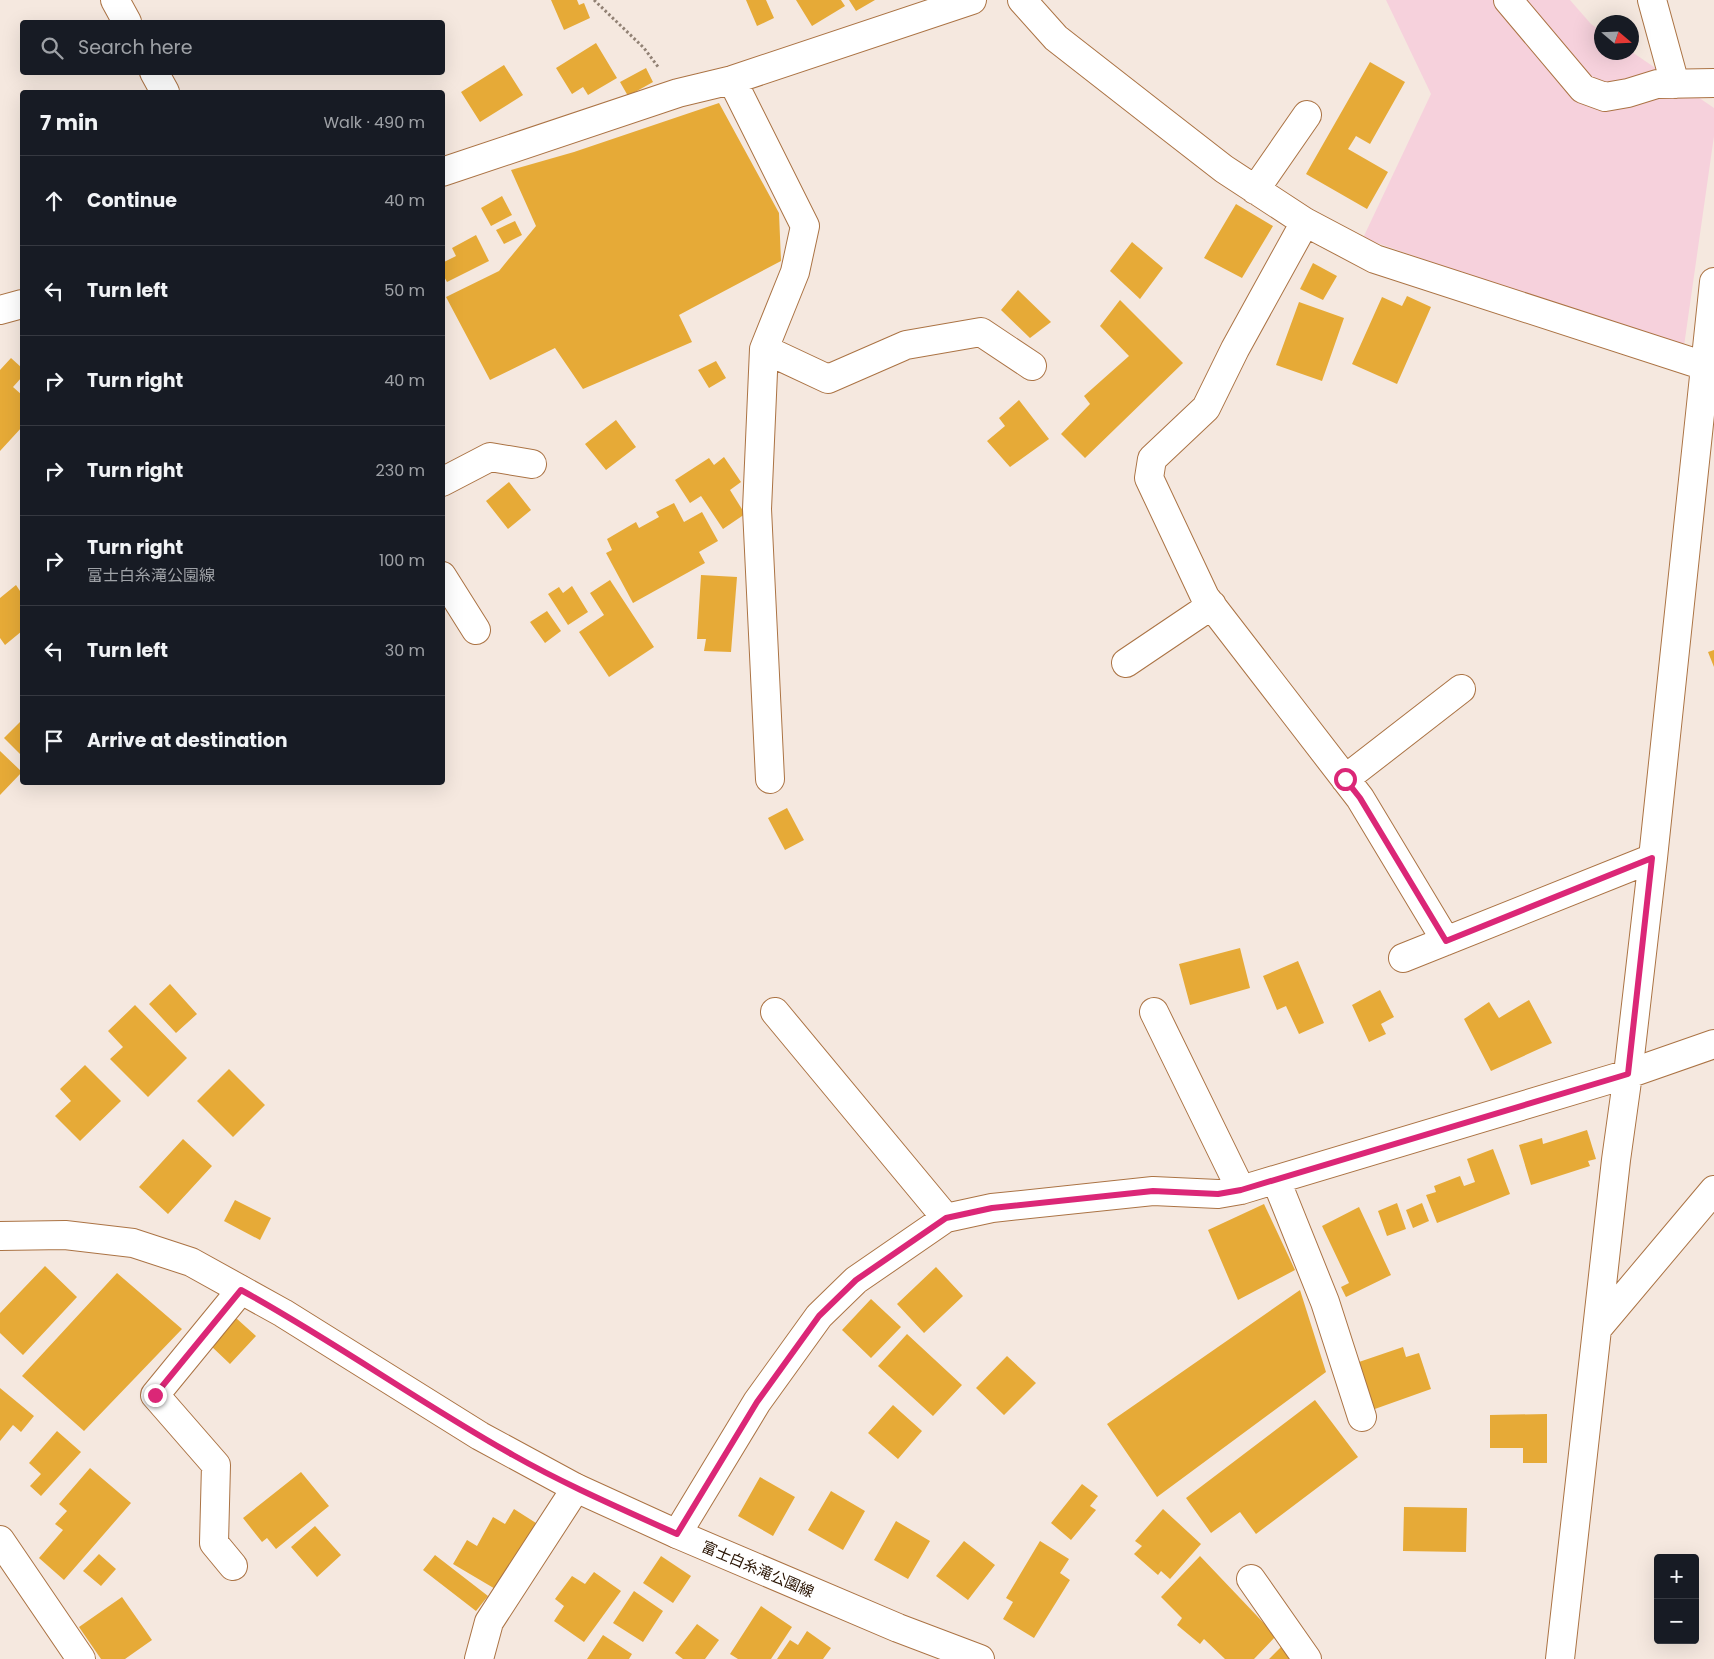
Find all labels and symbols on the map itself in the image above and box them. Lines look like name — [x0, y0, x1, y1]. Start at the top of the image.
north arrow — [1594, 15, 1639, 60]
route start — [1334, 768, 1357, 791]
route end — [144, 1384, 167, 1407]
street label: 富士白糸滝公園線 — [699, 1536, 817, 1602]

